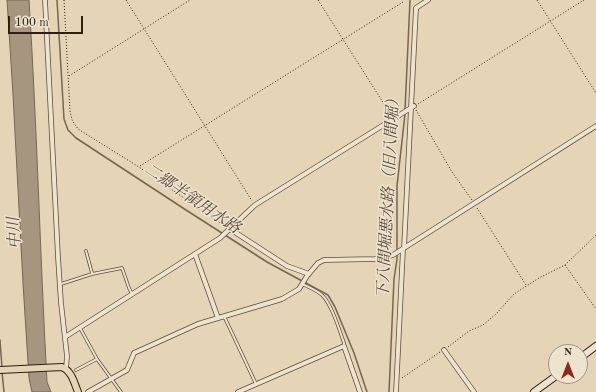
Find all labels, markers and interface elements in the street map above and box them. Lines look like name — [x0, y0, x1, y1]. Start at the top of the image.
scale bar — [10, 8, 85, 34]
text: 100 m — [15, 17, 49, 29]
water label: 下八間堀悪水路（旧八間堀） — [374, 91, 404, 299]
water label: 二郷半領用水路 — [140, 160, 244, 238]
water label: 中川 — [4, 216, 26, 250]
north arrow — [548, 344, 588, 384]
text: N — [564, 347, 572, 358]

